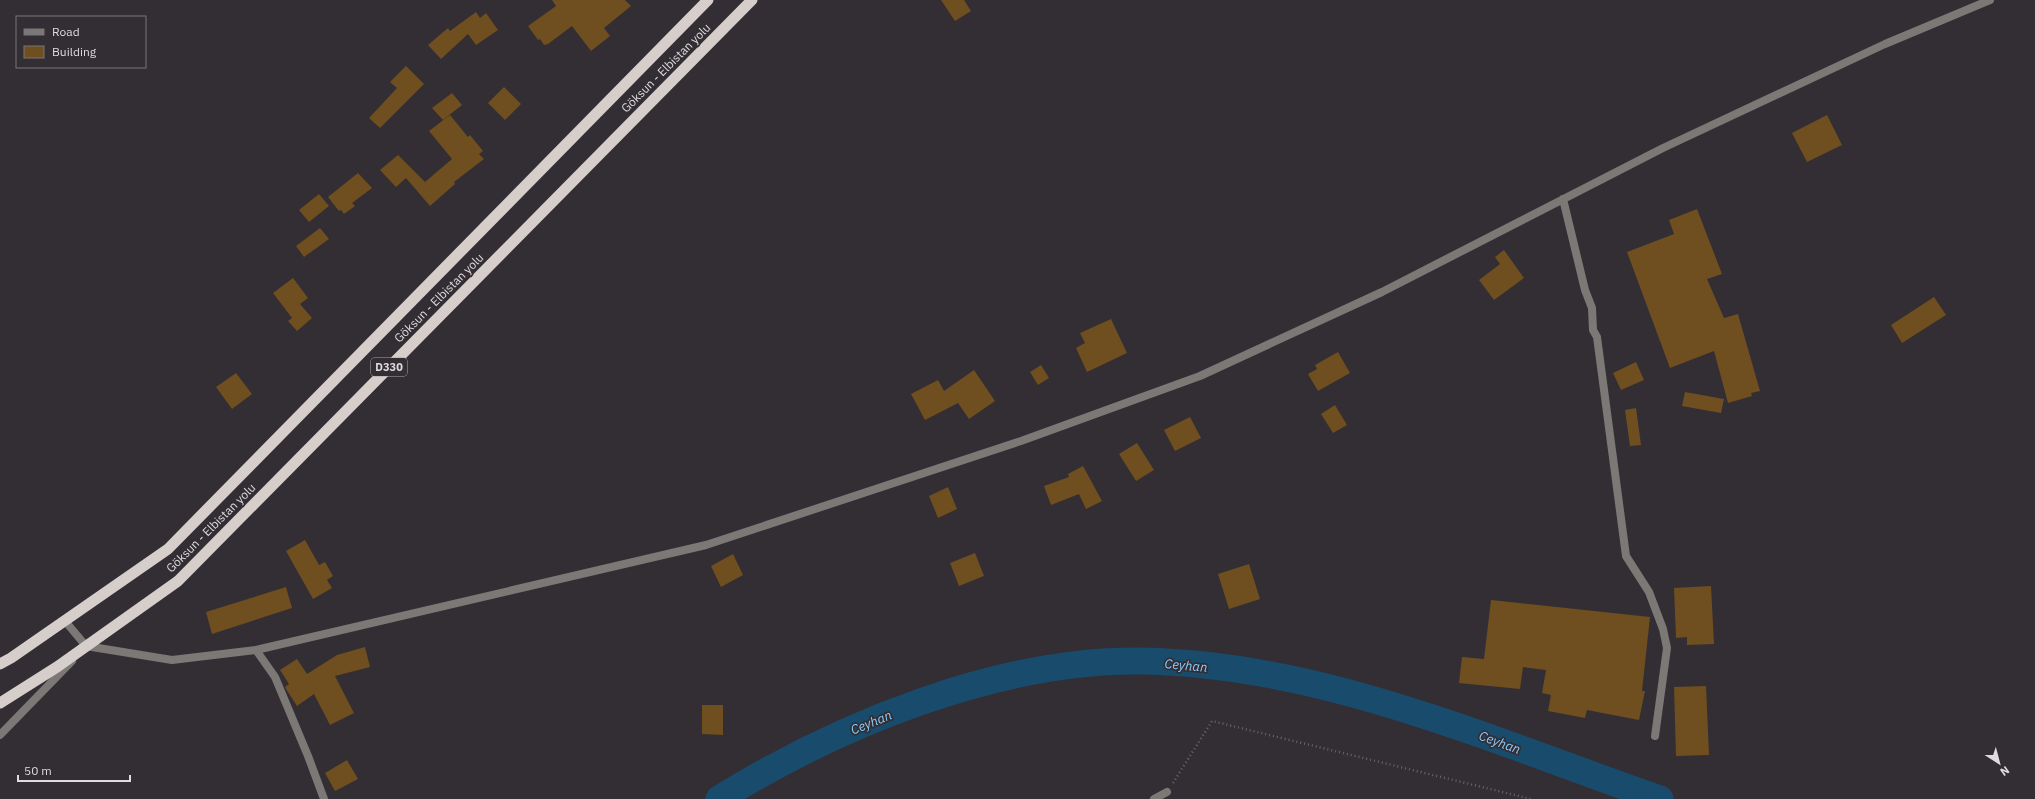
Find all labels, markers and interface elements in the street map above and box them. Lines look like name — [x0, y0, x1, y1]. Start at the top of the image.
legend — [16, 16, 146, 68]
street label: Göksun - Elbistan yolu — [618, 20, 713, 115]
text: Road — [52, 24, 80, 39]
text: Building — [52, 44, 97, 59]
street label: Göksun - Elbistan yolu — [391, 250, 486, 345]
road number: D330 — [371, 358, 407, 376]
street label: Göksun - Elbistan yolu — [163, 480, 258, 575]
water label: Ceyhan — [1164, 655, 1208, 676]
water label: Ceyhan — [848, 707, 894, 738]
water label: Ceyhan — [1477, 727, 1523, 758]
north arrow — [1979, 743, 2019, 783]
scale bar — [18, 757, 130, 783]
text: 50 m — [24, 763, 52, 778]
text: N — [1998, 763, 2012, 779]

